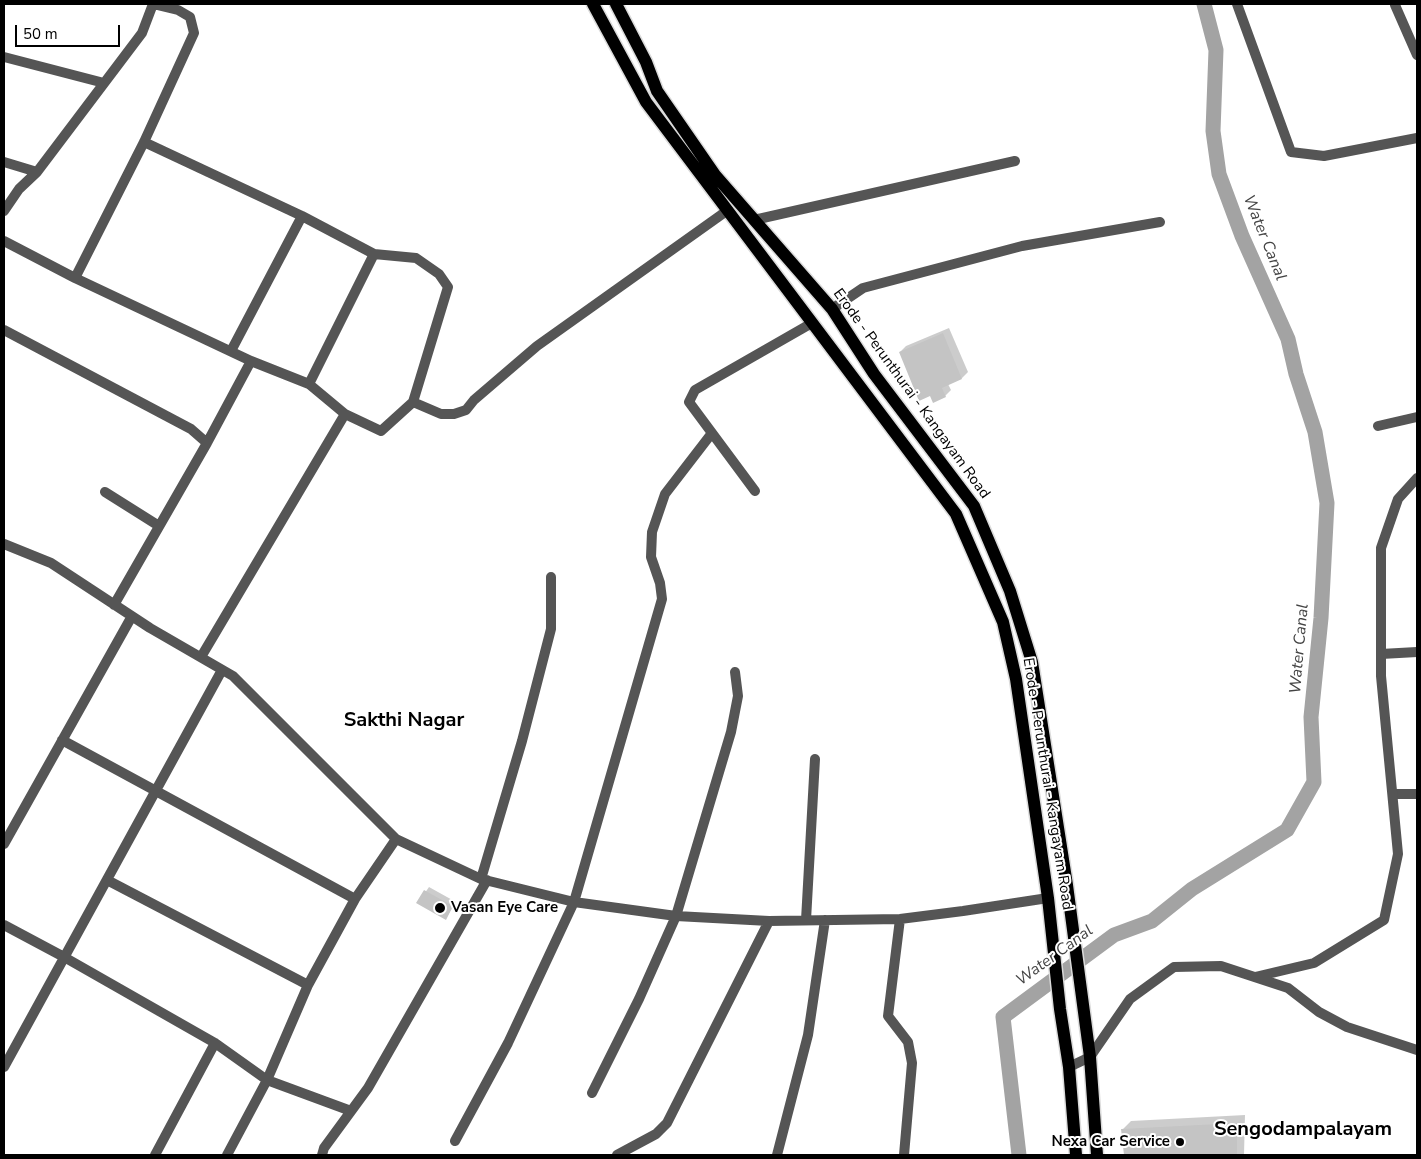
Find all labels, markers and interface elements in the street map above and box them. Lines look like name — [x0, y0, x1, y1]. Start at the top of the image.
scale bar — [18, 15, 122, 47]
text: 50 m — [23, 24, 58, 44]
water label: Water Canal — [1238, 193, 1290, 283]
street label: Erode - Perunthurai - Kangayam Road — [829, 285, 993, 503]
water label: Water Canal — [1286, 603, 1314, 695]
street label: Erode - Perunthurai - Kangayam Road — [1018, 657, 1076, 911]
district label: Sakthi Nagar — [344, 709, 464, 733]
place label: Vasan Eye Care — [451, 899, 558, 917]
marker: Vasan Eye Care — [433, 901, 447, 915]
water label: Water Canal — [1013, 922, 1097, 990]
district label: Sengodampalayam — [1214, 1118, 1392, 1142]
place label: Nexa Car Service — [1052, 1133, 1170, 1151]
marker: Nexa Car Service — [1174, 1136, 1186, 1148]

